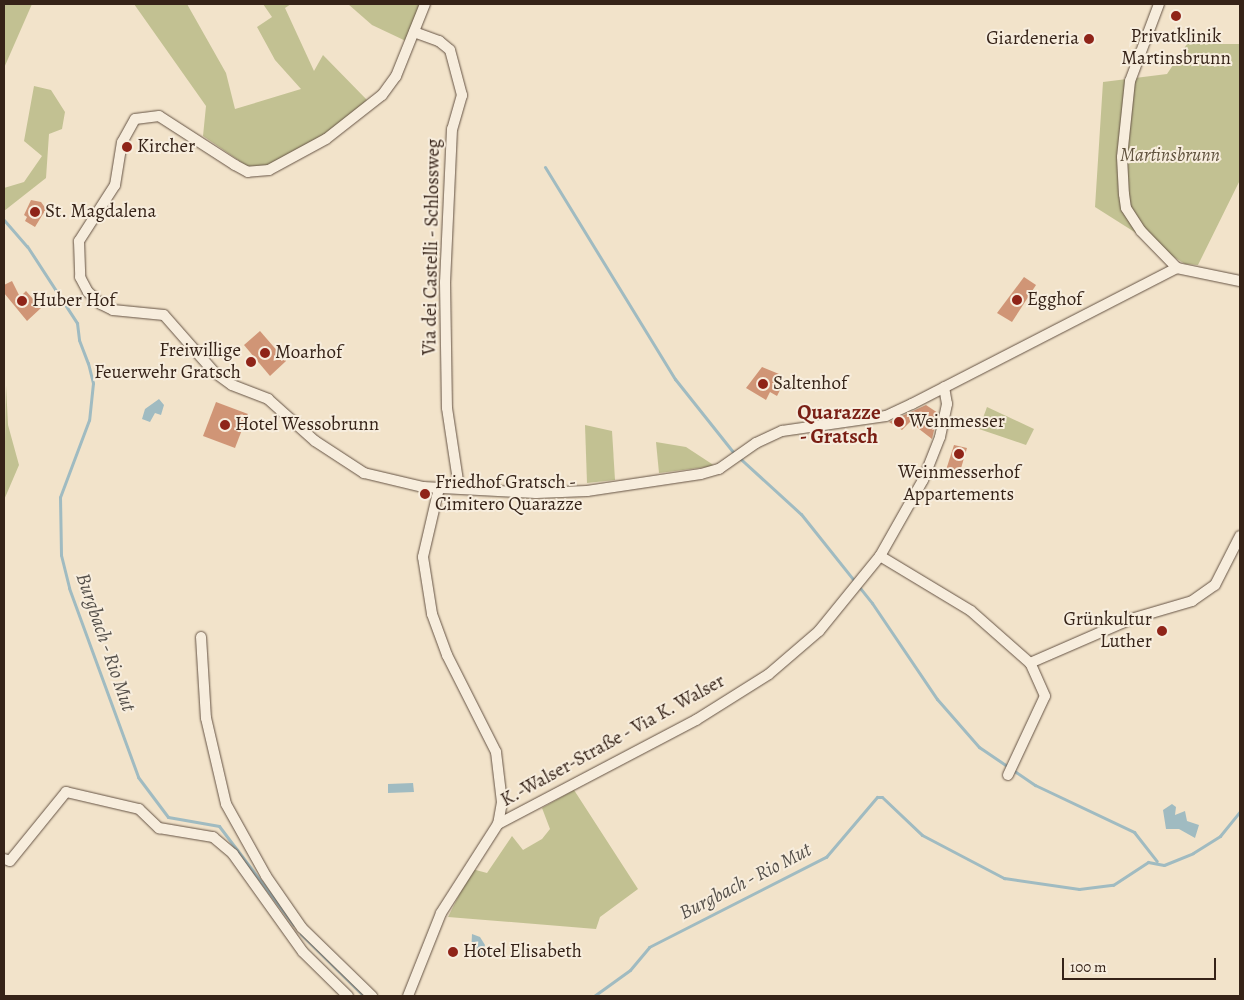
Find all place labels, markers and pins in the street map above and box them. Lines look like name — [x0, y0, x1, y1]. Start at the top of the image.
marker: Privatklinik Martinsbrunn — [1169, 9, 1183, 23]
place label: Privatklinik Martinsbrunn — [1121, 26, 1231, 70]
place label: Giardeneria — [986, 28, 1079, 50]
marker: Giardeneria — [1083, 33, 1095, 45]
place label: Kircher — [137, 136, 195, 158]
marker: Kircher — [121, 141, 133, 153]
place label: St. Magdalena — [45, 201, 157, 223]
marker: St. Magdalena — [29, 206, 41, 218]
place label: Egghof — [1027, 289, 1082, 311]
place label: Huber Hof — [32, 290, 115, 312]
marker: Egghof — [1011, 294, 1023, 306]
marker: Huber Hof — [16, 295, 28, 307]
place label: Freiwillige Feuerwehr Gratsch — [94, 340, 241, 384]
place label: Moarhof — [275, 342, 342, 364]
marker: Moarhof — [259, 347, 271, 359]
marker: Freiwillige Feuerwehr Gratsch — [245, 356, 257, 368]
place label: Saltenhof — [773, 373, 847, 395]
marker: Saltenhof — [757, 378, 769, 390]
place label: Weinmesser — [909, 411, 1005, 433]
place label: Hotel Wessobrunn — [235, 414, 379, 436]
marker: Weinmesser — [893, 416, 905, 428]
marker: Hotel Wessobrunn — [219, 419, 231, 431]
marker: Weinmesserhof Appartements — [953, 448, 965, 460]
place label: Weinmesserhof Appartements — [898, 462, 1020, 506]
place label: Friedhof Gratsch - Cimitero Quarazze — [435, 472, 582, 516]
marker: Friedhof Gratsch - Cimitero Quarazze — [419, 488, 431, 500]
place label: Grünkultur Luther — [1064, 609, 1152, 653]
marker: Grünkultur Luther — [1156, 625, 1168, 637]
place label: Hotel Elisabeth — [463, 941, 582, 963]
marker: Hotel Elisabeth — [447, 946, 459, 958]

